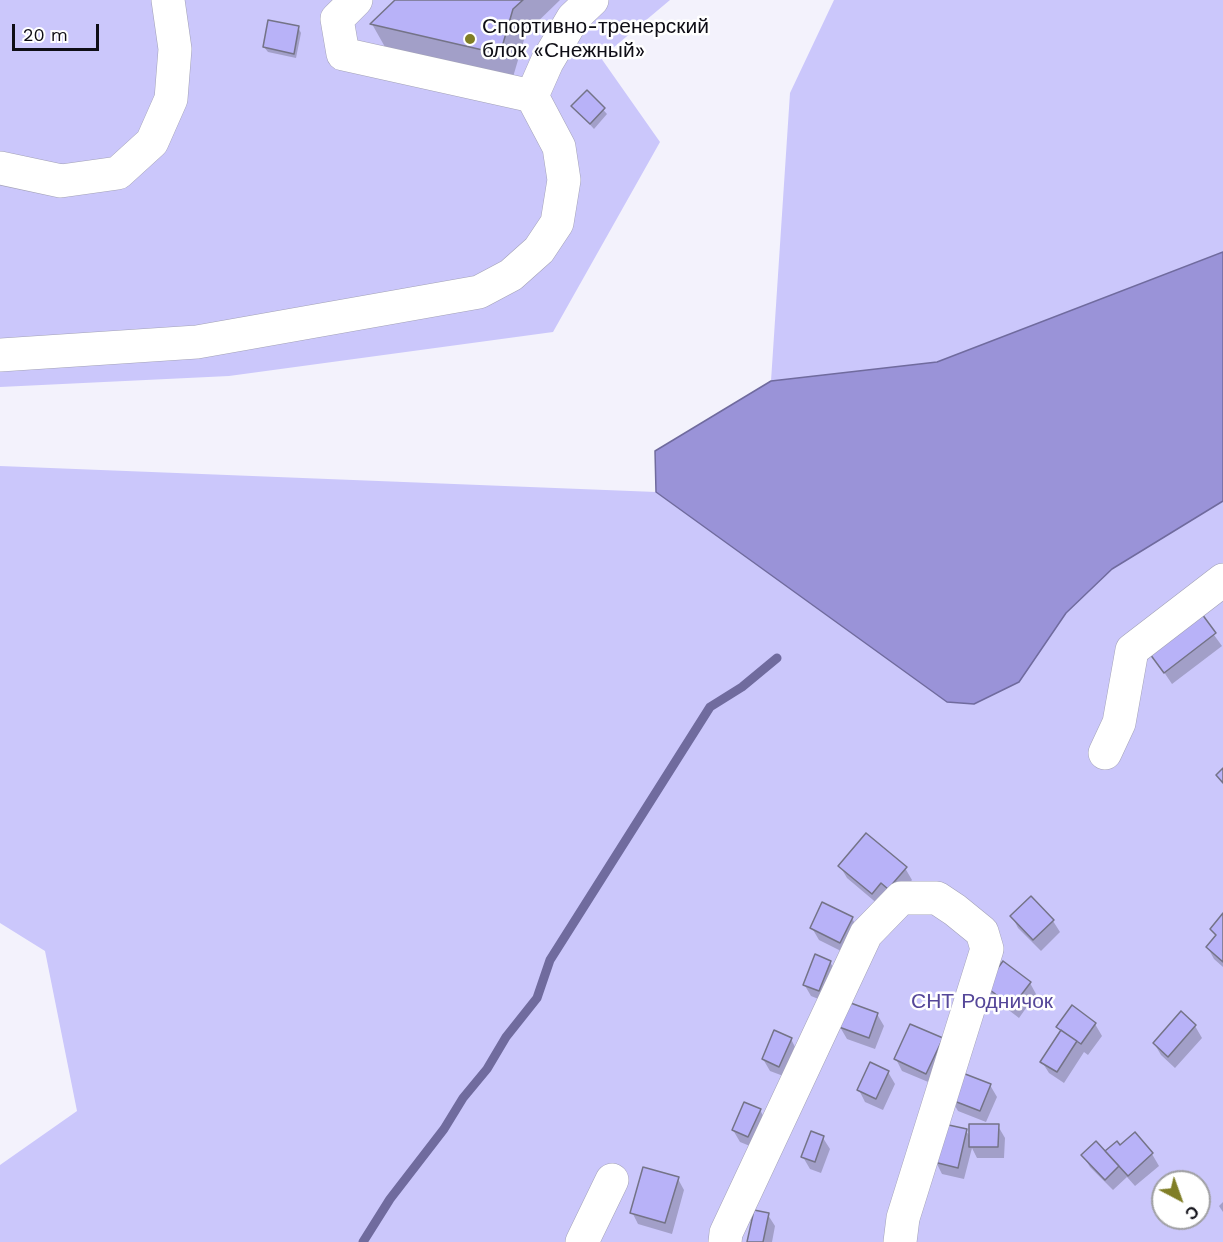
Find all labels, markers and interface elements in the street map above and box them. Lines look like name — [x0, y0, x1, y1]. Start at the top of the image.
scale bar — [15, 12, 102, 50]
place label: Спортивно-тренерский блок «Снежный» — [482, 14, 709, 64]
text: 20 m — [23, 24, 68, 45]
marker: Спортивно-тренерский блок «Снежный» — [463, 32, 477, 46]
park label: СНТ Родничок — [911, 989, 1053, 1015]
north arrow — [1151, 1170, 1211, 1230]
text: С — [1181, 1201, 1202, 1223]

